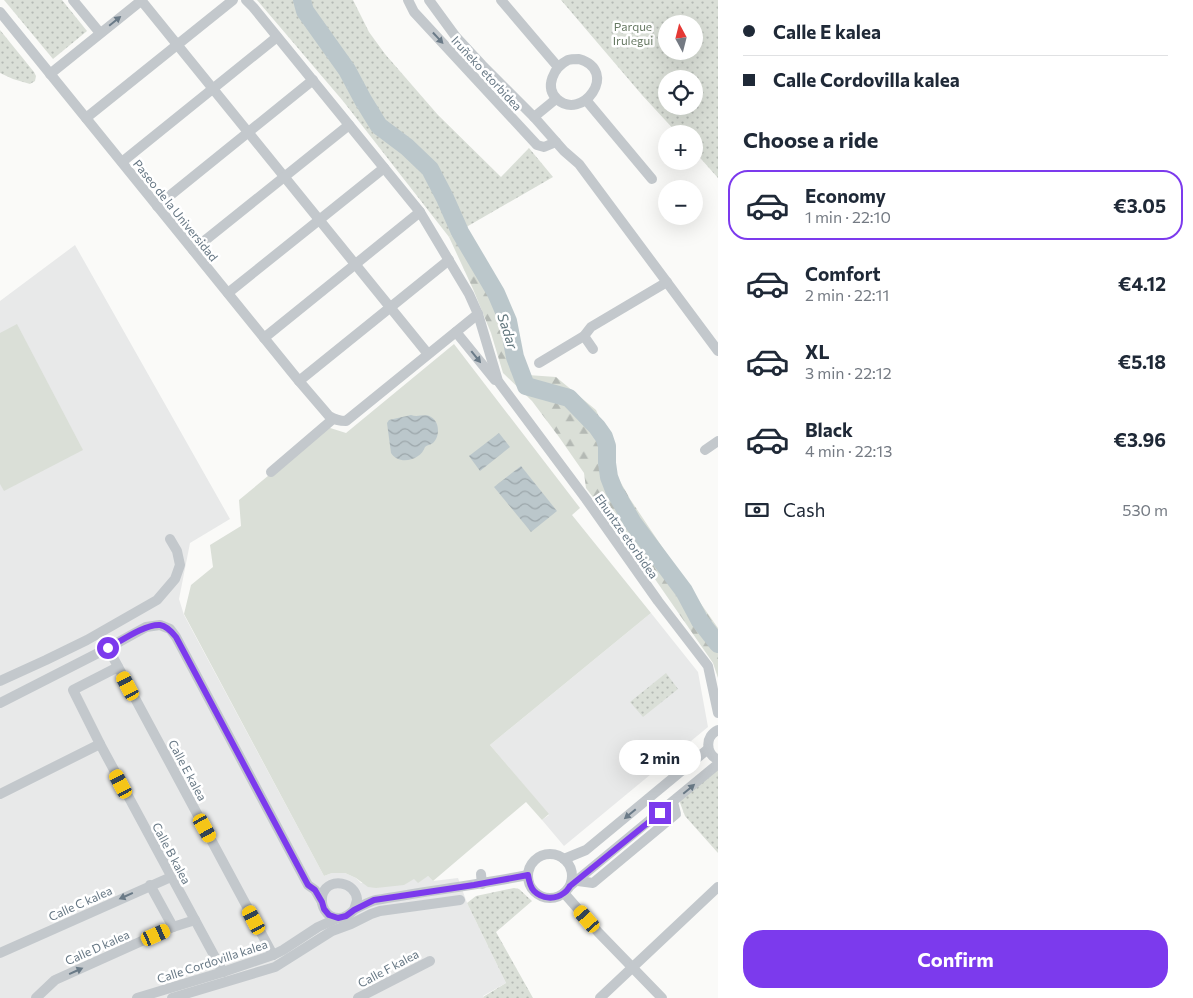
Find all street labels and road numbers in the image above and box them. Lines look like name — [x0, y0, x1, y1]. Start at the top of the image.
street label: Iruñeko etorbidea — [449, 33, 525, 113]
street label: Paseo de la Universidad — [131, 156, 221, 264]
street label: Ehuntze etorbidea — [593, 491, 661, 581]
street label: Calle E kalea — [166, 737, 210, 803]
street label: Calle B kalea — [150, 820, 194, 886]
street label: Calle C kalea — [46, 883, 114, 923]
street label: Calle D kalea — [63, 927, 131, 967]
street label: Calle Cordovilla kalea — [155, 937, 269, 985]
street label: Calle F kalea — [355, 946, 421, 990]

